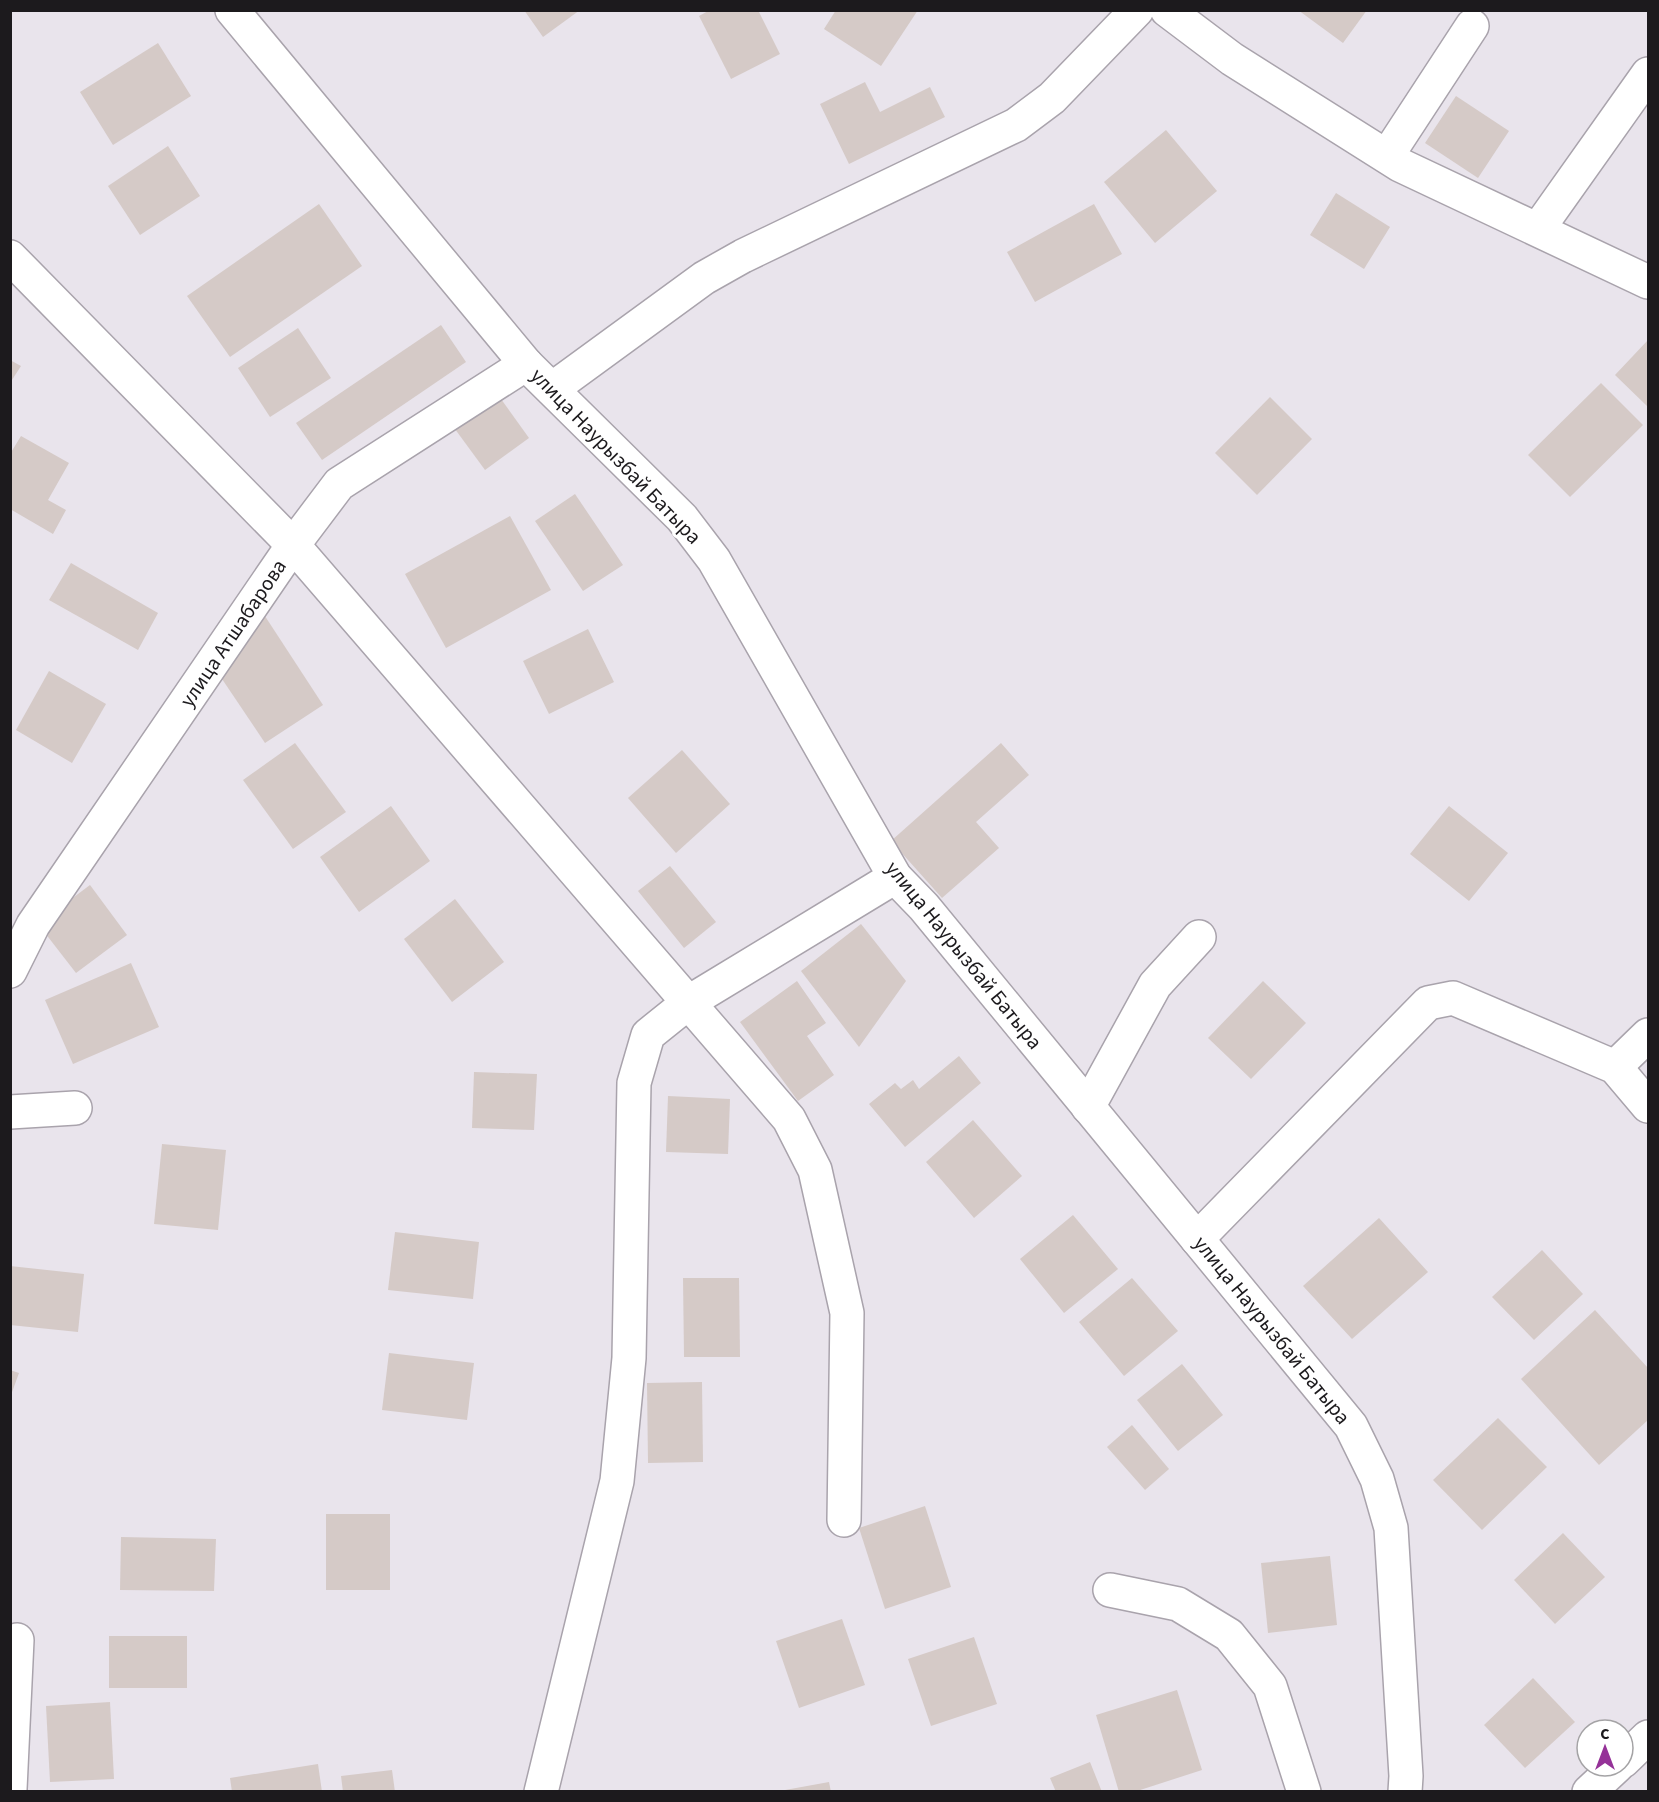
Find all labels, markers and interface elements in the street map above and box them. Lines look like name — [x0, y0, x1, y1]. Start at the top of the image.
street label: улица Наурызбай Батыра — [524, 361, 708, 551]
street label: улица Атшабарова — [172, 553, 294, 713]
street label: улица Наурызбай Батыра — [878, 854, 1050, 1056]
street label: улица Наурызбай Батыра — [1186, 1229, 1358, 1431]
north arrow — [1575, 1718, 1635, 1778]
text: С — [1600, 1723, 1610, 1745]

